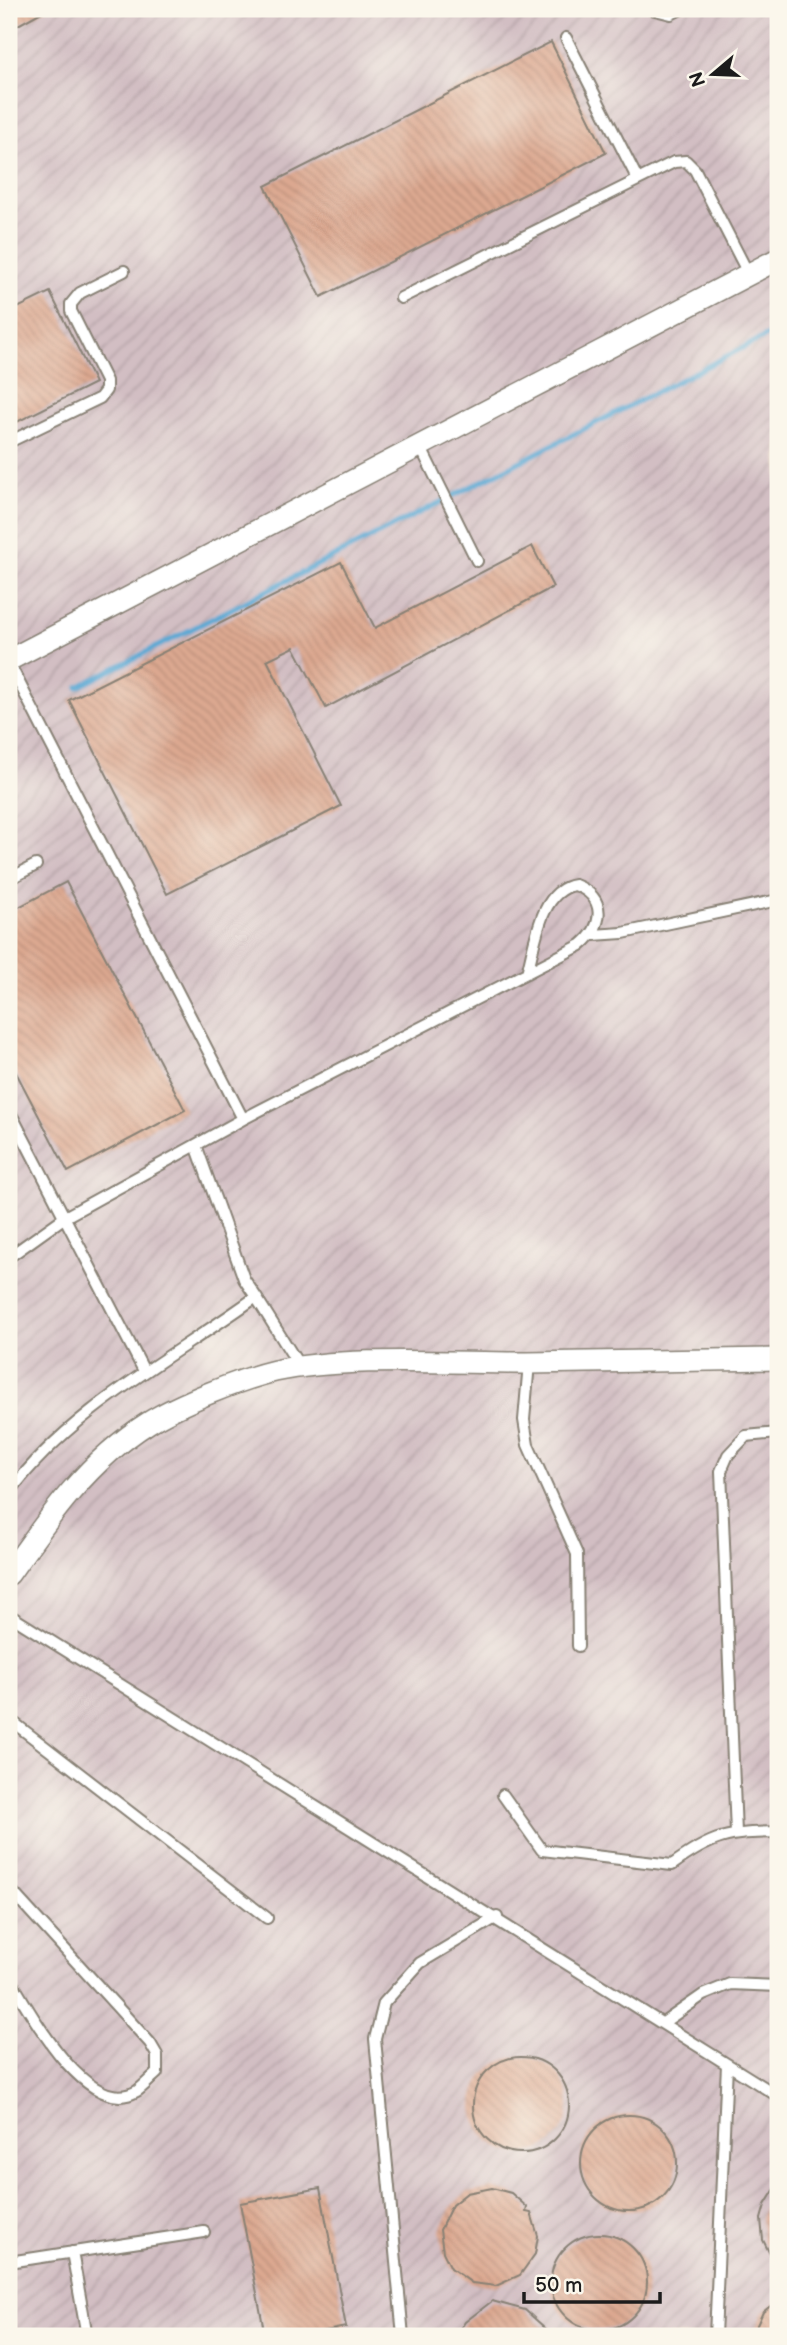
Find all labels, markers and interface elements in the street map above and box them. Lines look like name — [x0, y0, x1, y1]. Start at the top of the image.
north arrow — [678, 38, 748, 108]
text: N — [685, 69, 712, 90]
scale bar — [524, 2261, 661, 2305]
text: 50 m — [535, 2273, 582, 2298]

